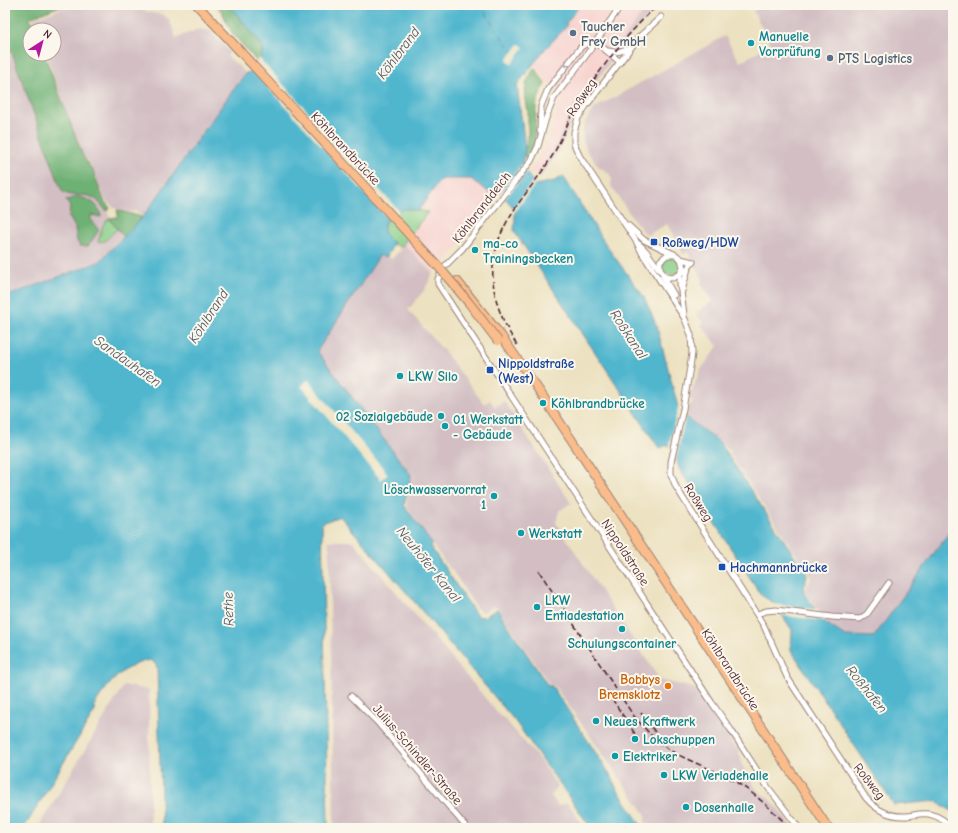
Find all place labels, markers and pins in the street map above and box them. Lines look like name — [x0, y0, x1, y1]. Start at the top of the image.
place label: Taucher Frey GmbH — [581, 19, 646, 49]
marker: Taucher Frey GmbH — [568, 28, 578, 38]
place label: Manuelle Vorprüfung — [759, 29, 821, 59]
marker: Manuelle Vorprüfung — [746, 38, 756, 48]
place label: PTS Logistics — [838, 51, 912, 66]
marker: PTS Logistics — [825, 53, 835, 63]
place label: Roßweg/HDW — [662, 235, 738, 250]
place label: ma-co Trainingsbecken — [483, 236, 573, 266]
marker: Roßweg/HDW — [649, 237, 659, 247]
marker: ma-co Trainingsbecken — [470, 245, 480, 255]
place label: Nippoldstraße (West) — [498, 356, 575, 386]
marker: Nippoldstraße (West) — [485, 365, 495, 375]
place label: LKW Silo — [408, 369, 458, 384]
marker: LKW Silo — [395, 371, 405, 381]
place label: Köhlbrandbrücke — [551, 396, 645, 411]
marker: Köhlbrandbrücke — [538, 398, 548, 408]
place label: 02 Sozialgebäude — [336, 409, 434, 424]
marker: 02 Sozialgebäude — [436, 411, 446, 421]
place label: 01 Werkstatt - Gebäude — [453, 412, 524, 442]
marker: 01 Werkstatt - Gebäude — [440, 421, 450, 431]
place label: Löschwasservorrat 1 — [384, 482, 487, 512]
marker: Löschwasservorrat 1 — [489, 491, 499, 501]
place label: Werkstatt — [529, 526, 583, 541]
marker: Werkstatt — [516, 528, 526, 538]
place label: Hachmannbrücke — [730, 560, 828, 575]
marker: Hachmannbrücke — [717, 562, 727, 572]
place label: LKW Entladestation — [545, 593, 624, 623]
marker: LKW Entladestation — [532, 602, 542, 612]
marker: Schulungscontainer — [617, 624, 627, 634]
place label: Schulungscontainer — [568, 636, 677, 651]
place label: Bobbys Bremsklotz — [599, 672, 660, 702]
marker: Bobbys Bremsklotz — [663, 681, 673, 691]
place label: Neues Kraftwerk — [604, 714, 696, 729]
marker: Neues Kraftwerk — [591, 716, 601, 726]
place label: Lokschuppen — [643, 732, 715, 747]
marker: Lokschuppen — [630, 734, 640, 744]
place label: Elektriker — [623, 749, 678, 764]
marker: Elektriker — [610, 751, 620, 761]
place label: LKW Verladehalle — [672, 768, 769, 783]
marker: LKW Verladehalle — [659, 770, 669, 780]
place label: Dosenhalle — [694, 800, 754, 815]
marker: Dosenhalle — [681, 802, 691, 812]

